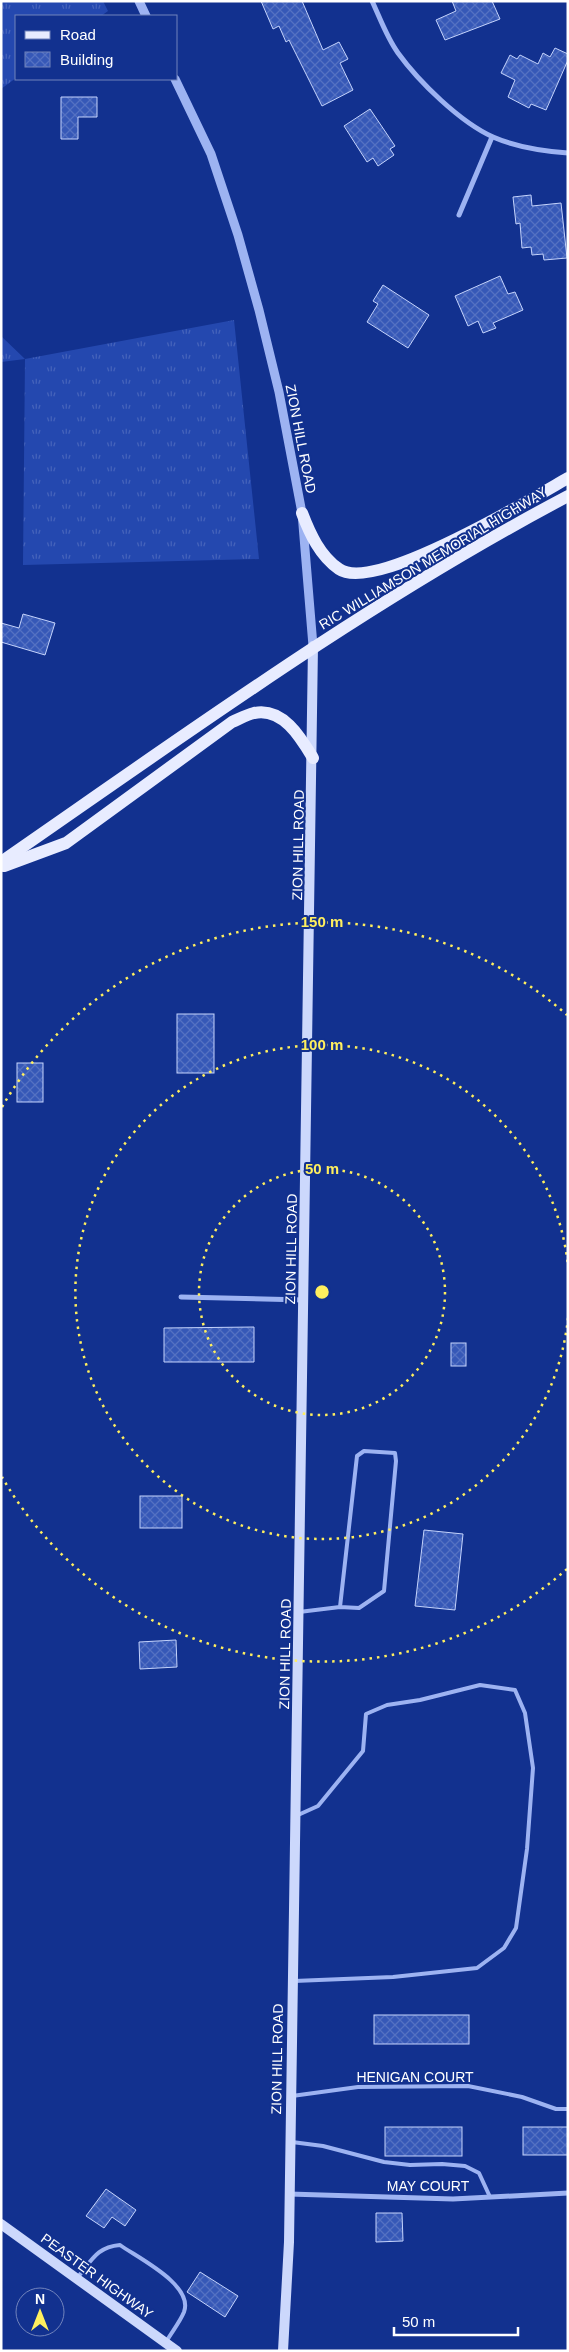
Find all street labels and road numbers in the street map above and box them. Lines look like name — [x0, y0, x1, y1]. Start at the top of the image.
street label: ZION HILL ROAD — [283, 383, 319, 495]
street label: RIC WILLIAMSON MEMORIAL HIGHWAY — [316, 483, 550, 633]
street label: ZION HILL ROAD — [289, 790, 307, 900]
street label: ZION HILL ROAD — [282, 1194, 300, 1304]
street label: ZION HILL ROAD — [276, 1599, 294, 1709]
street label: ZION HILL ROAD — [268, 2004, 286, 2114]
street label: HENIGAN COURT — [356, 2069, 474, 2085]
street label: MAY COURT — [387, 2178, 470, 2194]
street label: PEASTER HIGHWAY — [38, 2230, 157, 2322]

